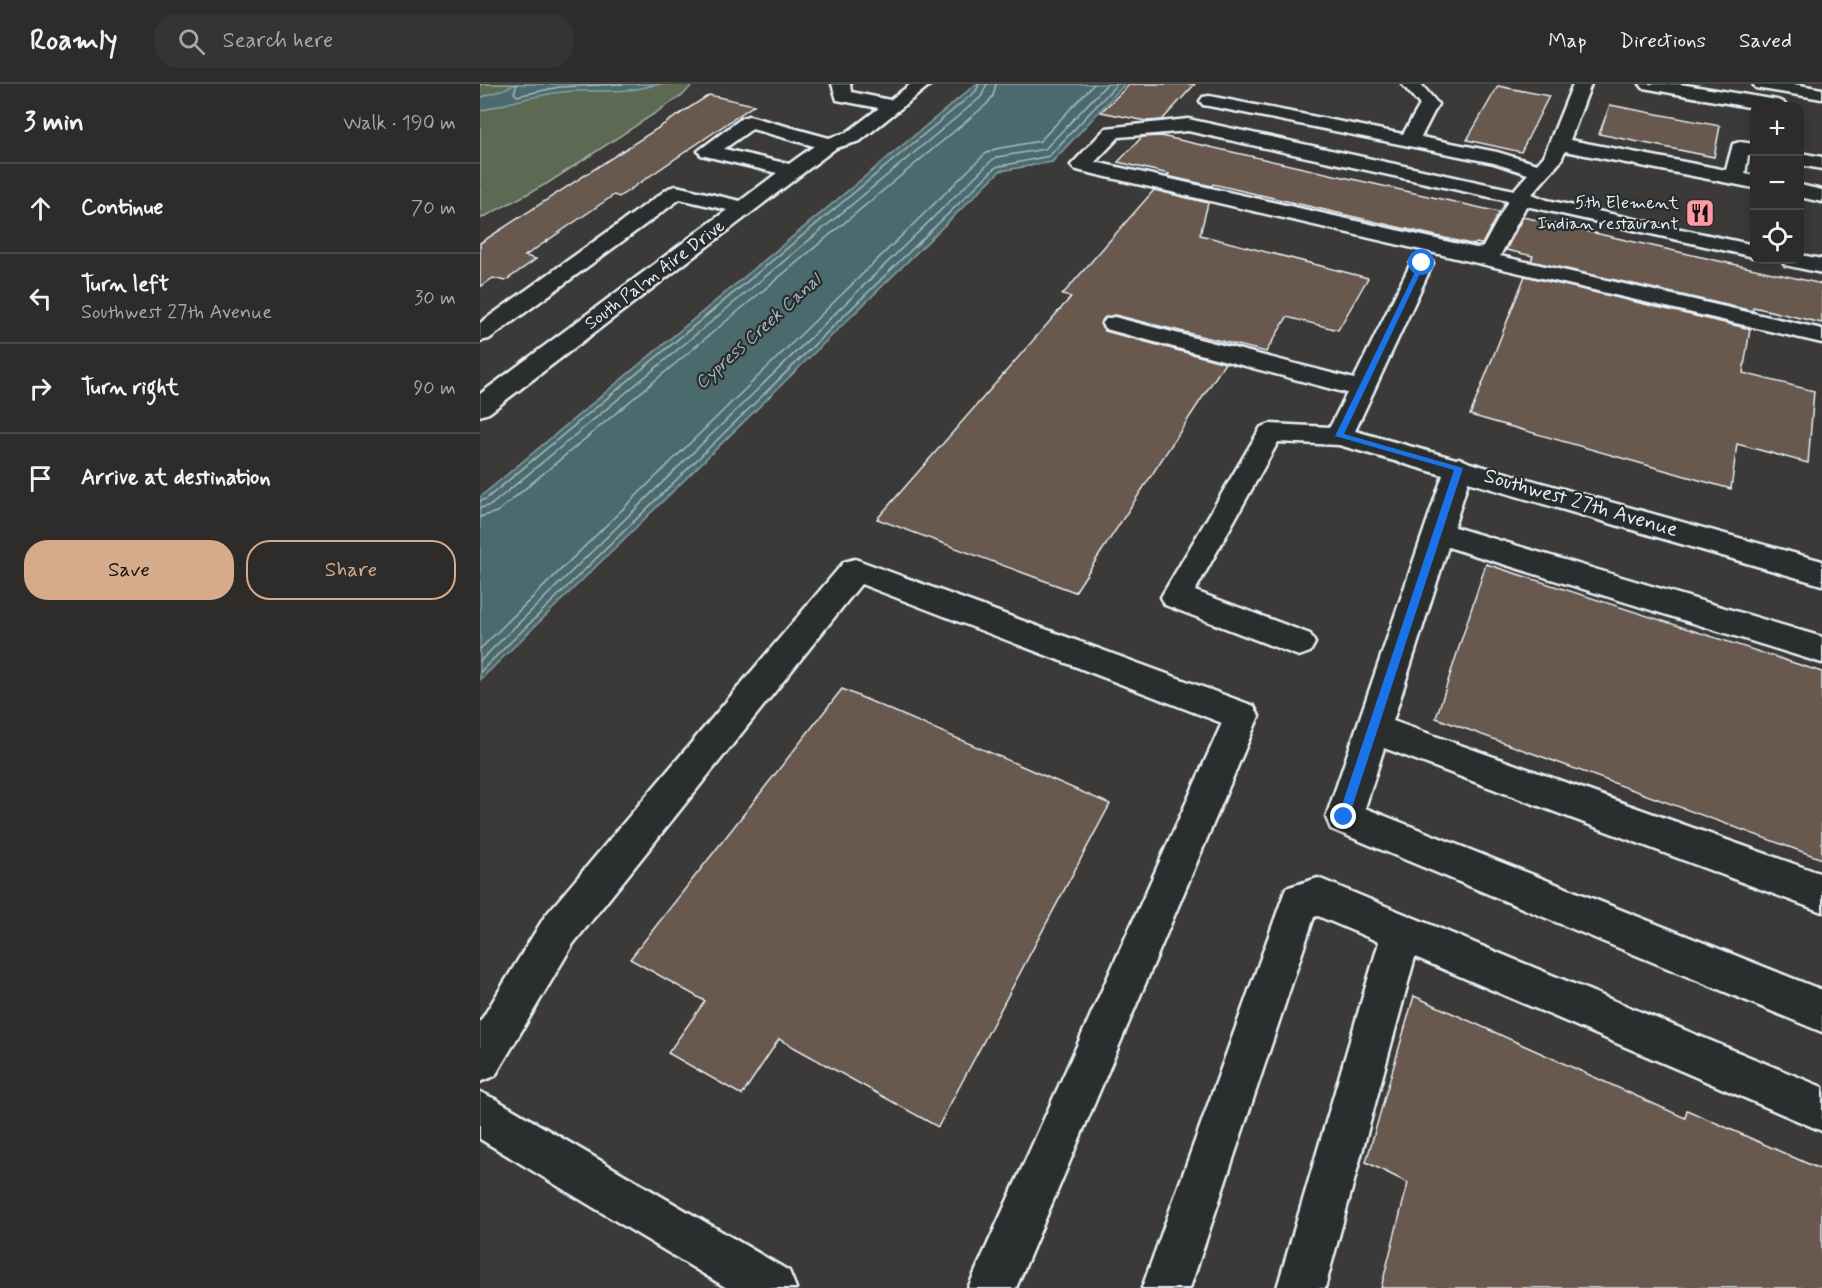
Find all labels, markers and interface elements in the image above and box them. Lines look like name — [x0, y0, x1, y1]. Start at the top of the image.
search box — [154, 14, 574, 68]
text: Roamly — [30, 23, 118, 60]
icon: search — [175, 25, 208, 58]
text: Search here — [223, 27, 333, 55]
text: Map — [1548, 27, 1587, 55]
text: Directions — [1620, 27, 1706, 55]
text: Saved — [1739, 27, 1792, 55]
map controls — [1750, 102, 1804, 264]
button: + — [1750, 102, 1804, 156]
text: 3 min — [24, 106, 84, 140]
text: Walk · 190 m — [343, 110, 456, 137]
button: − — [1750, 156, 1804, 210]
place label: 5th Element Indian restaurant — [1537, 191, 1679, 236]
icon: ahead — [24, 192, 57, 225]
text: Continue — [81, 194, 163, 222]
text: 70 m — [411, 195, 456, 222]
restaurant icon: 5th Element Indian restaurant — [1684, 197, 1716, 229]
button: locate — [1750, 210, 1804, 264]
street label: South Palm Aire Drive — [580, 214, 730, 336]
route start — [1408, 249, 1434, 275]
water label: Cypress Creek Canal — [690, 267, 828, 395]
text: Turn left — [81, 271, 169, 299]
icon: left — [24, 282, 57, 315]
text: 30 m — [414, 285, 456, 312]
text: Southwest 27th Avenue — [81, 299, 272, 326]
icon: right — [24, 372, 57, 405]
text: Turn right — [81, 374, 179, 402]
text: 90 m — [413, 375, 456, 402]
icon: arrive — [24, 462, 57, 495]
street label: Southwest 27th Avenue — [1481, 462, 1681, 544]
text: Arrive at destination — [81, 464, 271, 492]
button: Save — [24, 540, 234, 600]
button: Share — [246, 540, 456, 600]
route end — [1330, 803, 1356, 829]

